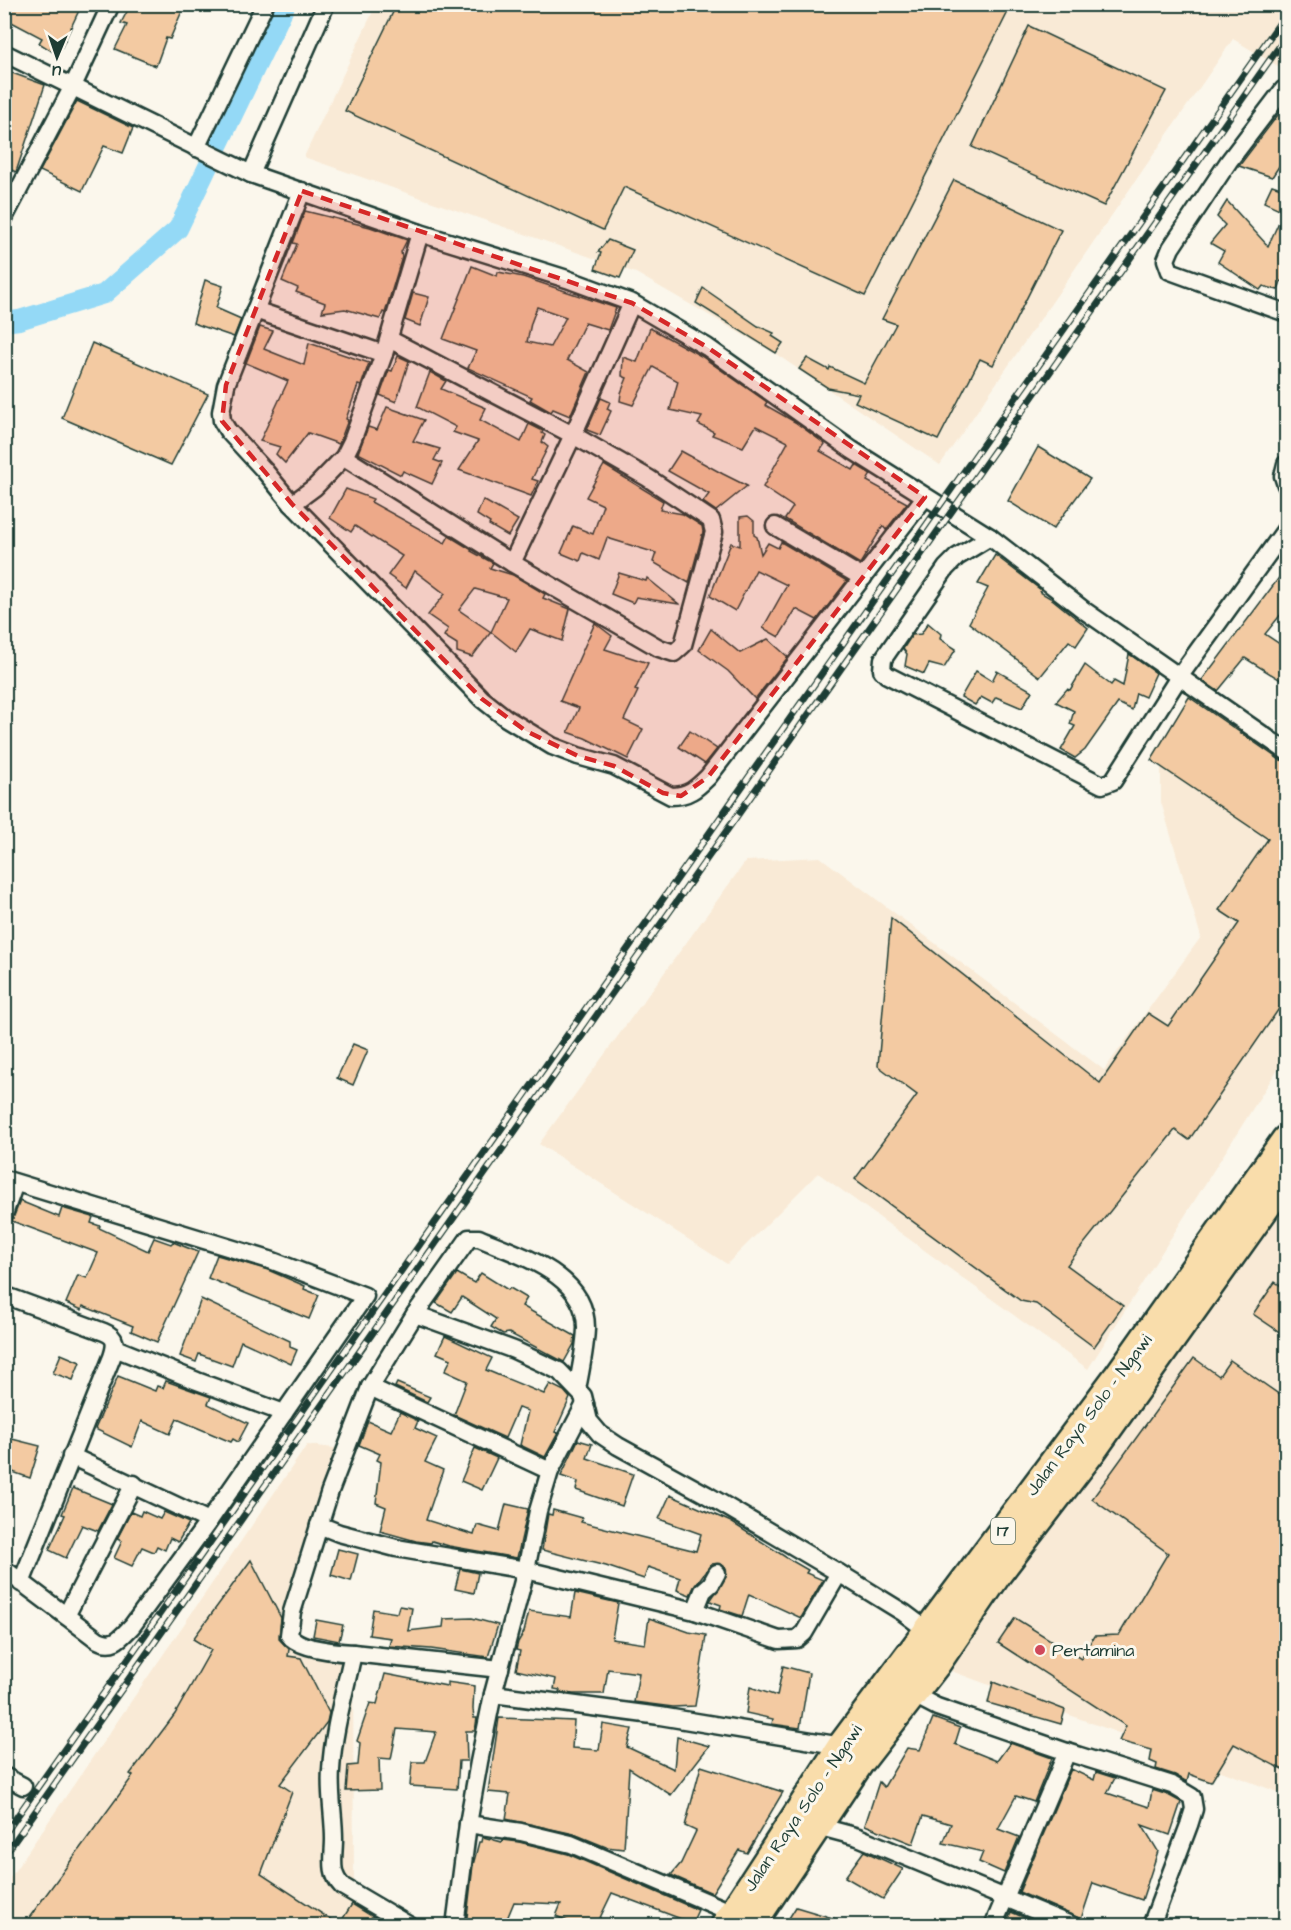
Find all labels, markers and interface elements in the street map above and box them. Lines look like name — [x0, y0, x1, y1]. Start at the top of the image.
north arrow — [27, 27, 87, 87]
text: U — [52, 60, 61, 82]
street label: Jalan Raya Solo - Ngawi — [1020, 1329, 1159, 1502]
road number: 17 — [991, 1518, 1015, 1544]
place label: Pertamina — [1052, 1638, 1134, 1663]
marker: Pertamina — [1033, 1643, 1047, 1657]
street label: Jalan Raya Solo - Ngawi — [738, 1719, 869, 1897]

